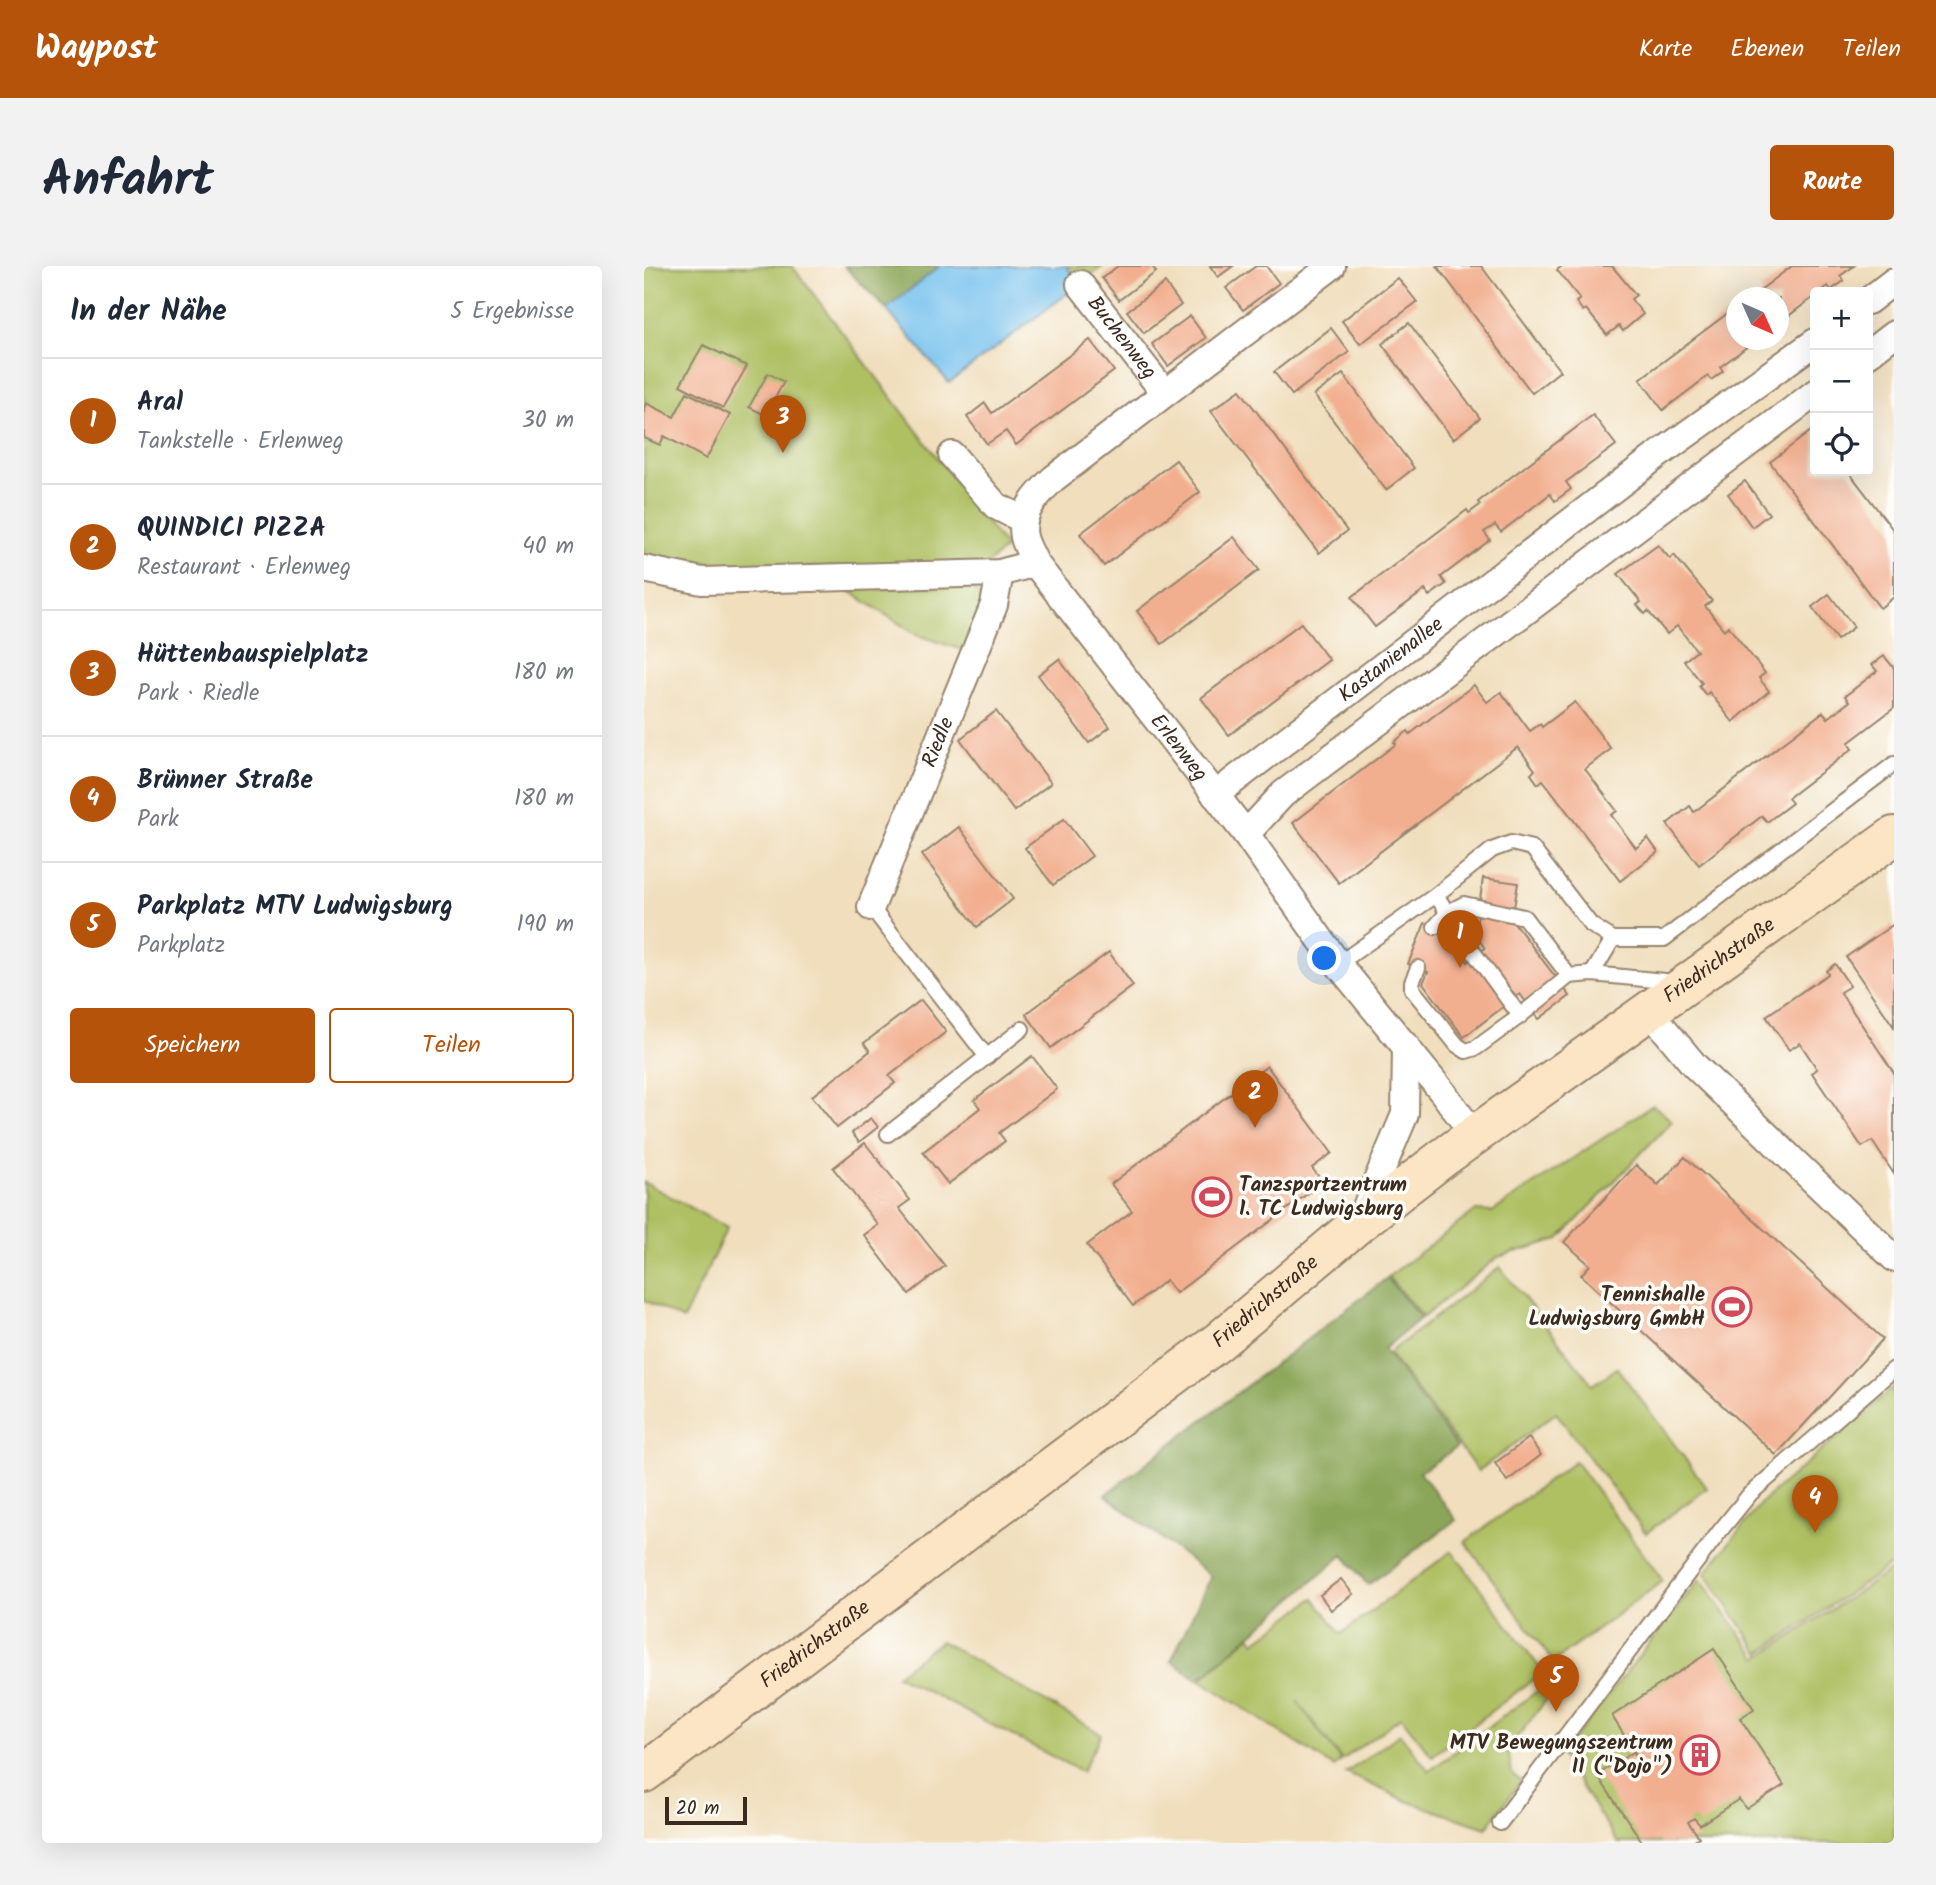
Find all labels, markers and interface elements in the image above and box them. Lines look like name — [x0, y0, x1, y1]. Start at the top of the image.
text: Waypost — [35, 23, 158, 76]
text: Karte — [1639, 30, 1692, 69]
text: Ebenen — [1730, 30, 1804, 69]
text: Teilen — [1842, 30, 1901, 69]
text: Anfahrt — [42, 143, 214, 221]
button: Route — [1770, 145, 1894, 220]
north arrow — [1726, 287, 1789, 350]
map controls — [1810, 287, 1873, 476]
button: + — [1810, 287, 1873, 350]
text: In der Nähe — [70, 288, 227, 336]
street label: Buchenweg — [1079, 289, 1165, 387]
text: 5 Ergebnisse — [450, 294, 574, 330]
button: − — [1810, 350, 1873, 413]
text: Aral — [137, 382, 183, 424]
pin: 3 — [760, 395, 806, 453]
text: 1 — [90, 403, 96, 439]
text: 30 m — [522, 403, 574, 439]
button: locate — [1810, 413, 1873, 476]
text: Tankstelle · Erlenweg — [137, 424, 344, 460]
text: QUINDICI PIZZA — [137, 508, 326, 550]
text: 2 — [86, 529, 100, 565]
text: 40 m — [522, 529, 574, 565]
text: Restaurant · Erlenweg — [137, 550, 351, 586]
street label: Kastanienallee — [1331, 608, 1451, 711]
text: Hüttenbauspielplatz — [137, 634, 368, 676]
text: 3 — [87, 655, 99, 691]
text: 180 m — [514, 655, 574, 691]
text: Park · Riedle — [137, 676, 259, 712]
street label: Erlenweg — [1141, 706, 1216, 789]
street label: Riedle — [913, 711, 963, 772]
text: Brünner Straße — [137, 760, 313, 802]
text: 4 — [87, 781, 99, 817]
text: 180 m — [514, 781, 574, 817]
text: Park — [137, 802, 179, 838]
text: Parkplatz MTV Ludwigsburg — [137, 886, 453, 928]
text: 5 — [87, 907, 99, 943]
text: 190 m — [517, 907, 574, 943]
street label: Friedrichstraße — [1656, 909, 1783, 1012]
pin: 1 — [1437, 910, 1483, 968]
text: Parkplatz — [137, 928, 225, 964]
your location — [1307, 941, 1341, 975]
button: Speichern — [70, 1008, 315, 1083]
button: Teilen — [329, 1008, 574, 1083]
pin: 2 — [1232, 1070, 1278, 1128]
place label: Tanzsportzentrum 1. TC Ludwigsburg — [1239, 1169, 1407, 1226]
sports icon: Tanzsportzentrum 1. TC Ludwigsburg — [1191, 1176, 1233, 1218]
street label: Friedrichstraße — [1205, 1247, 1327, 1357]
place label: Tennishalle Ludwigsburg GmbH — [1529, 1279, 1705, 1336]
sports icon: Tennishalle Ludwigsburg GmbH — [1711, 1286, 1753, 1328]
pin: 4 — [1792, 1475, 1838, 1533]
street label: Friedrichstraße — [753, 1592, 878, 1697]
pin: 5 — [1533, 1654, 1579, 1712]
place label: MTV Bewegungszentrum II ("Dojo") — [1450, 1727, 1673, 1784]
building icon: MTV Bewegungszentrum II ("Dojo") — [1679, 1734, 1721, 1776]
scale bar — [665, 1794, 747, 1826]
text: 20 m — [676, 1794, 719, 1824]

